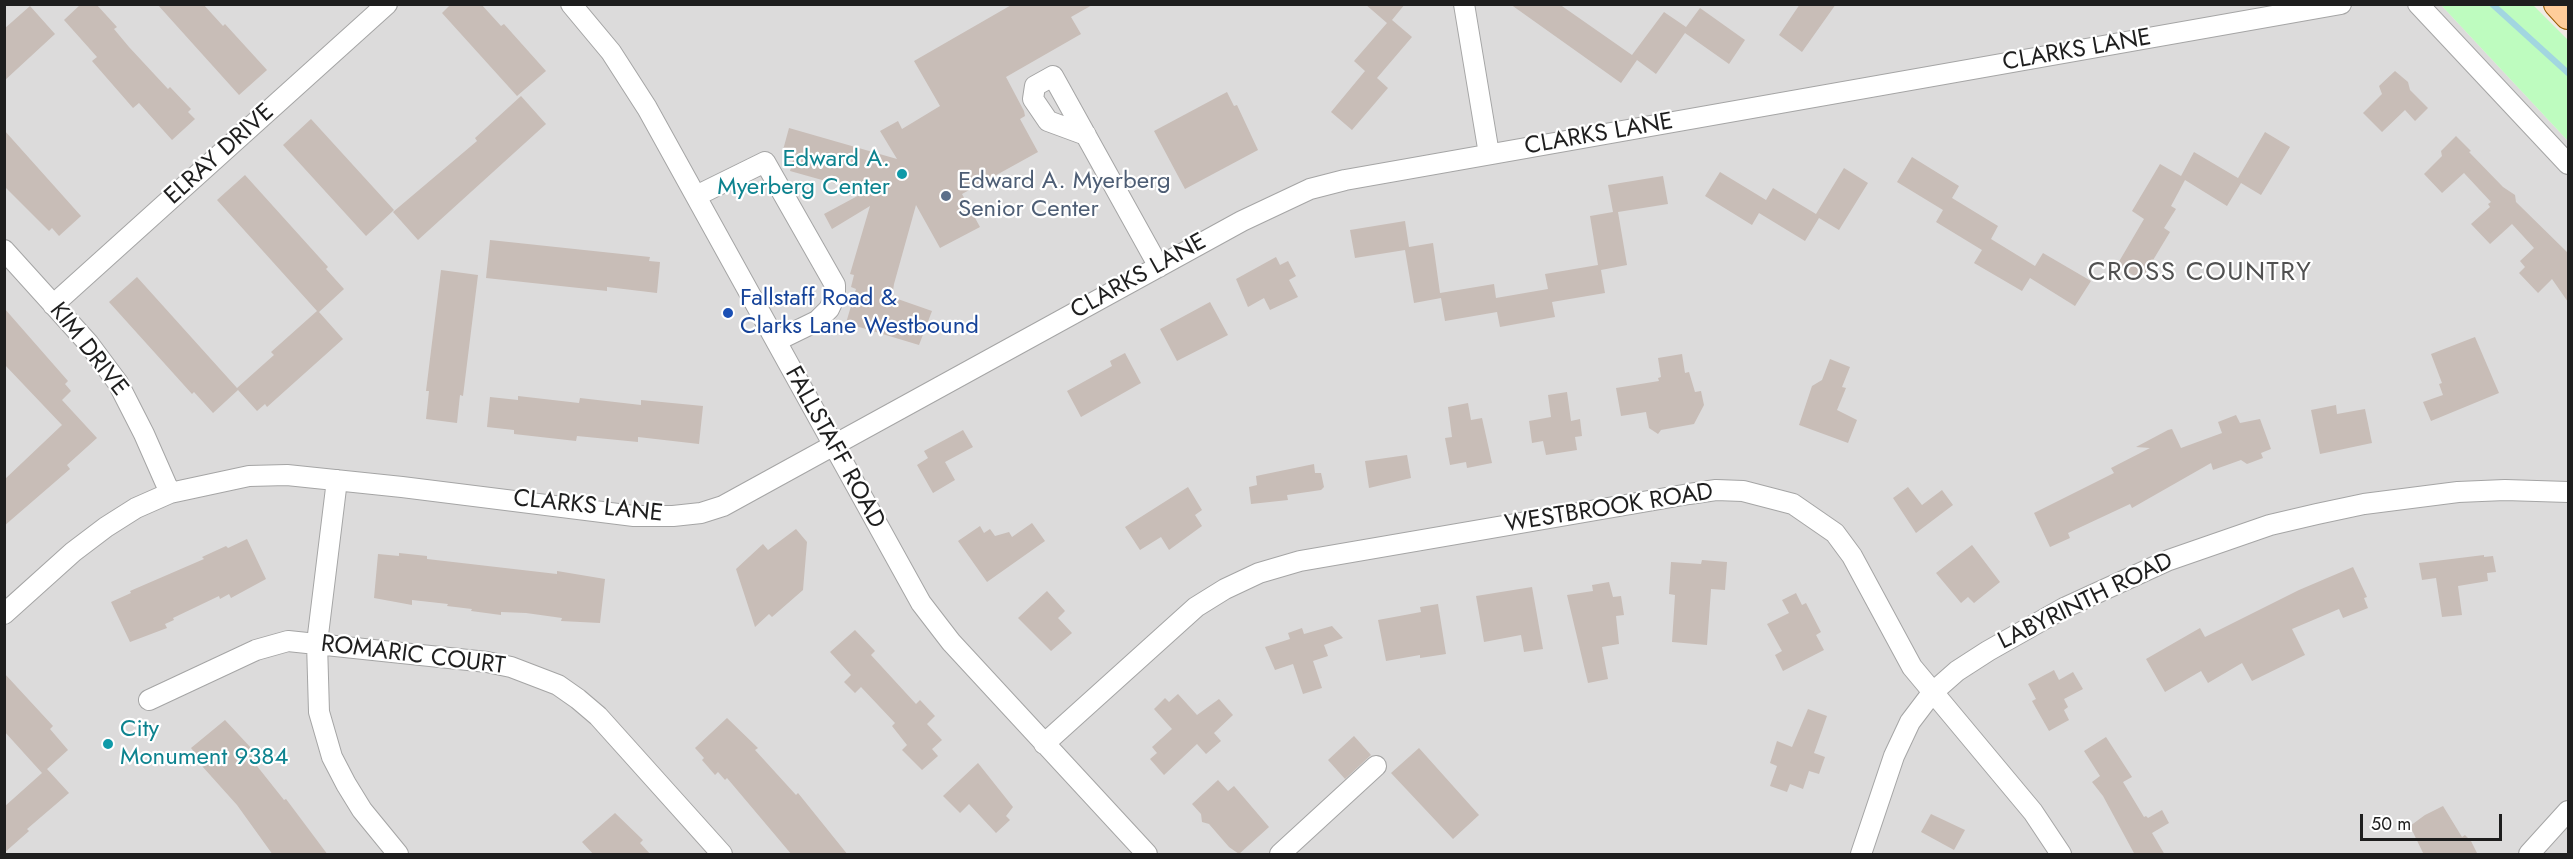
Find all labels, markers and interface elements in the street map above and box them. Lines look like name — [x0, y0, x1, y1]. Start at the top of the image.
street label: CLARKS LANE — [2000, 24, 2154, 78]
street label: ELRAY DRIVE — [159, 98, 281, 212]
street label: CLARKS LANE — [1522, 108, 1676, 162]
place label: Edward A. Myerberg Center — [717, 146, 890, 202]
marker: Edward A. Myerberg Center — [895, 167, 909, 181]
place label: Edward A. Myerberg Senior Center — [958, 168, 1171, 224]
marker: Edward A. Myerberg Senior Center — [939, 189, 953, 203]
street label: CLARKS LANE — [1066, 228, 1212, 326]
district label: CROSS COUNTRY — [2088, 258, 2312, 290]
place label: Fallstaff Road & Clarks Lane Westbound — [740, 285, 979, 341]
street label: KIM DRIVE — [43, 297, 133, 403]
marker: Fallstaff Road & Clarks Lane Westbound — [721, 306, 735, 320]
street label: FALLSTAFF ROAD — [778, 362, 890, 534]
street label: WESTBROOK ROAD — [1503, 478, 1715, 540]
street label: CLARKS LANE — [512, 485, 664, 529]
street label: LABYRINTH ROAD — [1994, 547, 2178, 657]
street label: ROMARIC COURT — [319, 630, 507, 682]
place label: City Monument 9384 — [120, 716, 288, 772]
marker: City Monument 9384 — [101, 737, 115, 751]
scale bar — [2363, 802, 2506, 840]
text: 50 m — [2371, 811, 2411, 837]

